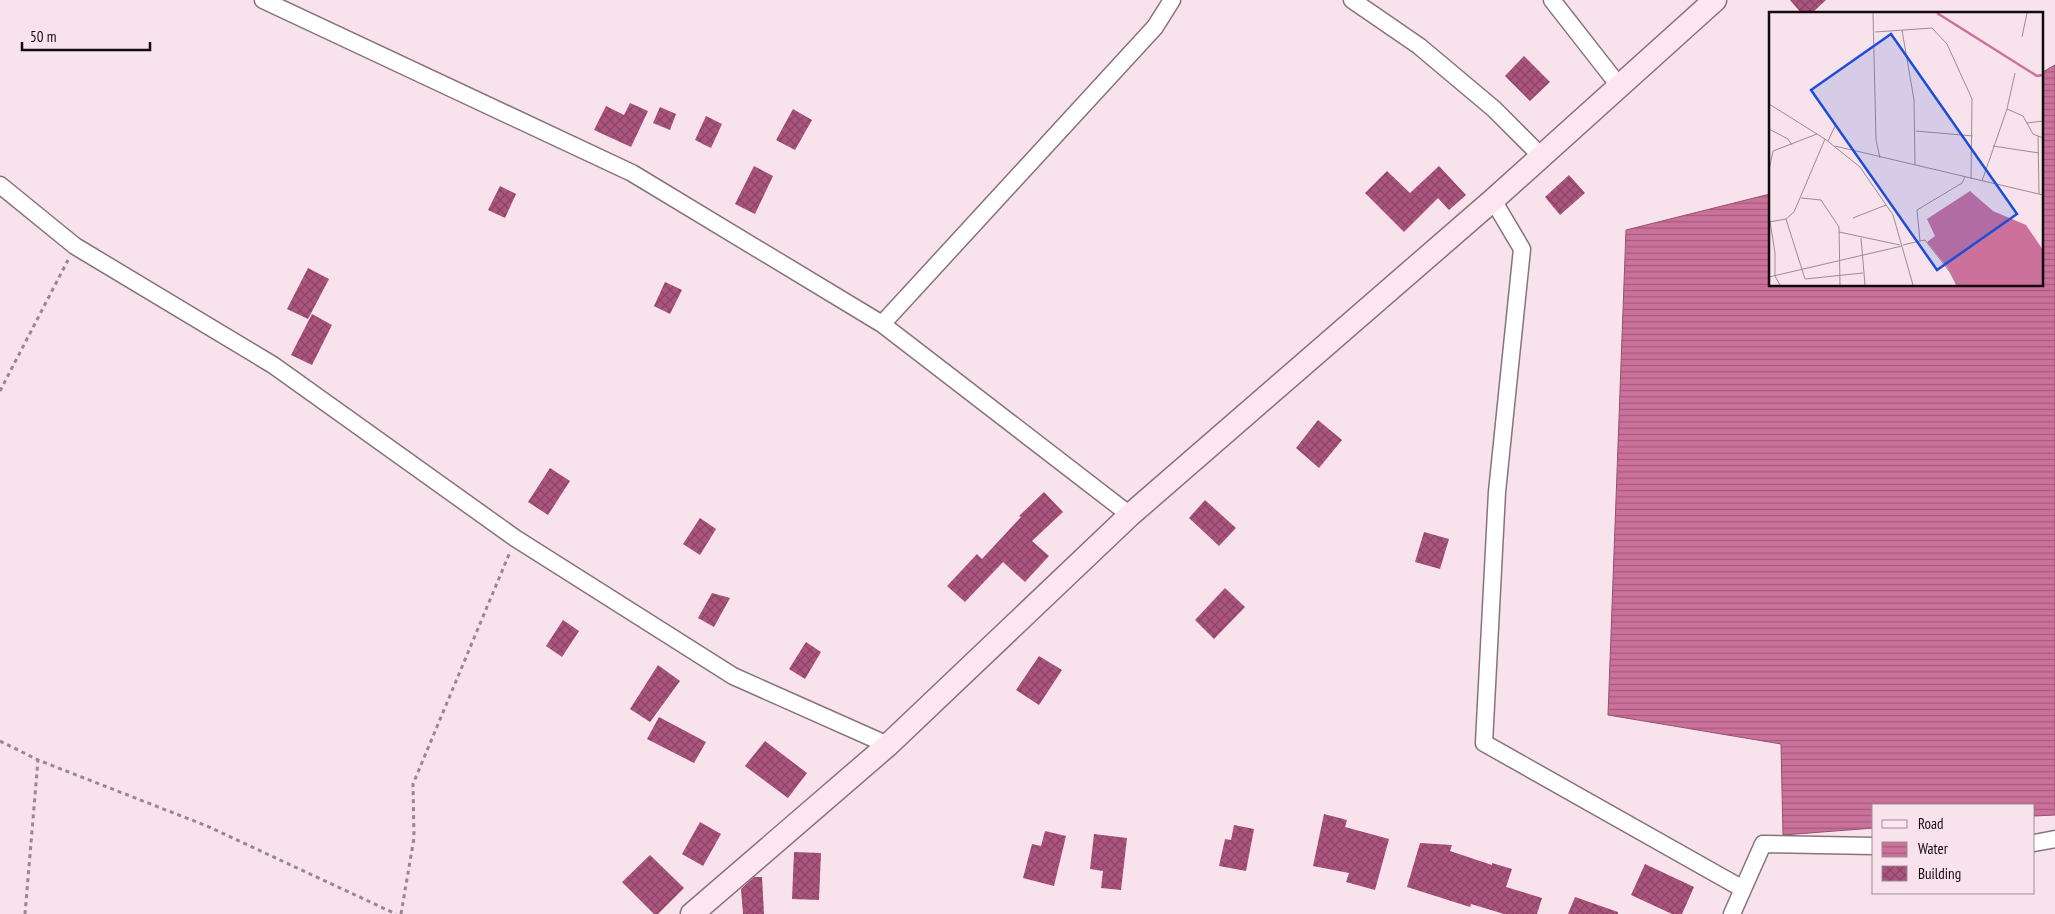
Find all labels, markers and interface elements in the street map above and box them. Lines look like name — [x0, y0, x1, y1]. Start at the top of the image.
inset map — [1769, 12, 2042, 286]
scale bar — [22, 20, 150, 52]
text: 50 m — [30, 27, 56, 46]
legend — [1872, 804, 2035, 894]
text: Road — [1918, 814, 1944, 833]
text: Water — [1918, 839, 1949, 858]
text: Building — [1918, 864, 1961, 883]

